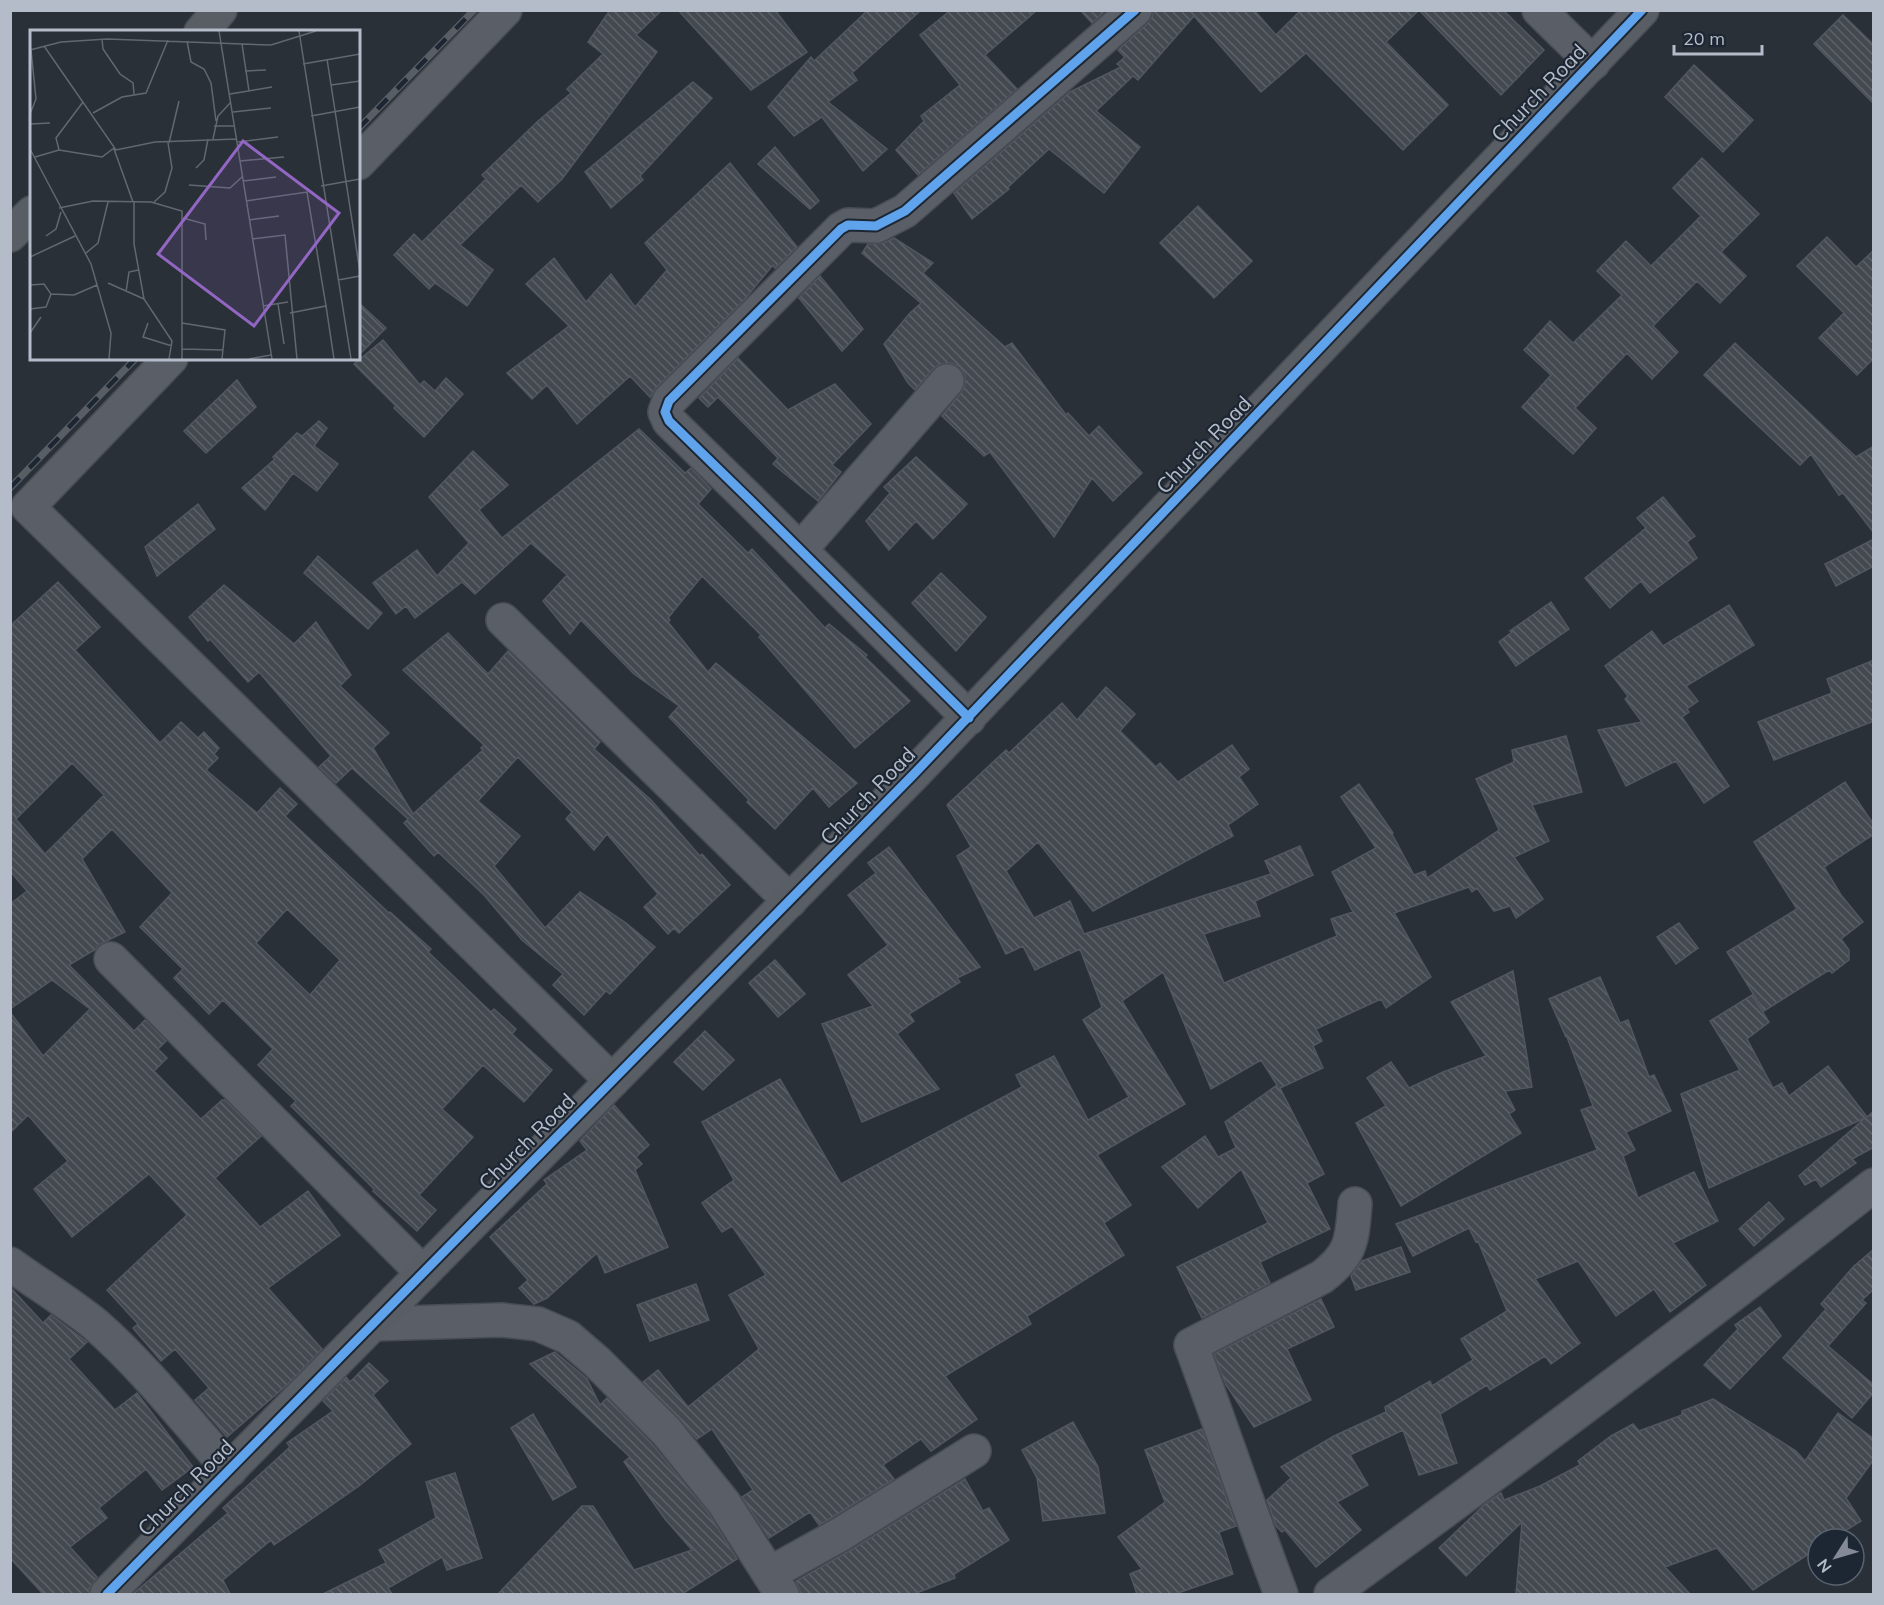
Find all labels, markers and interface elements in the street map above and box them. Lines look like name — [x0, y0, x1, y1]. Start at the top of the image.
scale bar — [1674, 18, 1762, 56]
text: 20 m — [1683, 27, 1725, 50]
inset map — [30, 30, 360, 360]
street label: Church Road — [1485, 38, 1591, 147]
street label: Church Road — [1150, 390, 1256, 499]
street label: Church Road — [814, 741, 920, 850]
street label: Church Road — [473, 1088, 580, 1195]
street label: Church Road — [132, 1434, 239, 1541]
north arrow — [1806, 1527, 1866, 1587]
text: N — [1812, 1555, 1836, 1577]

